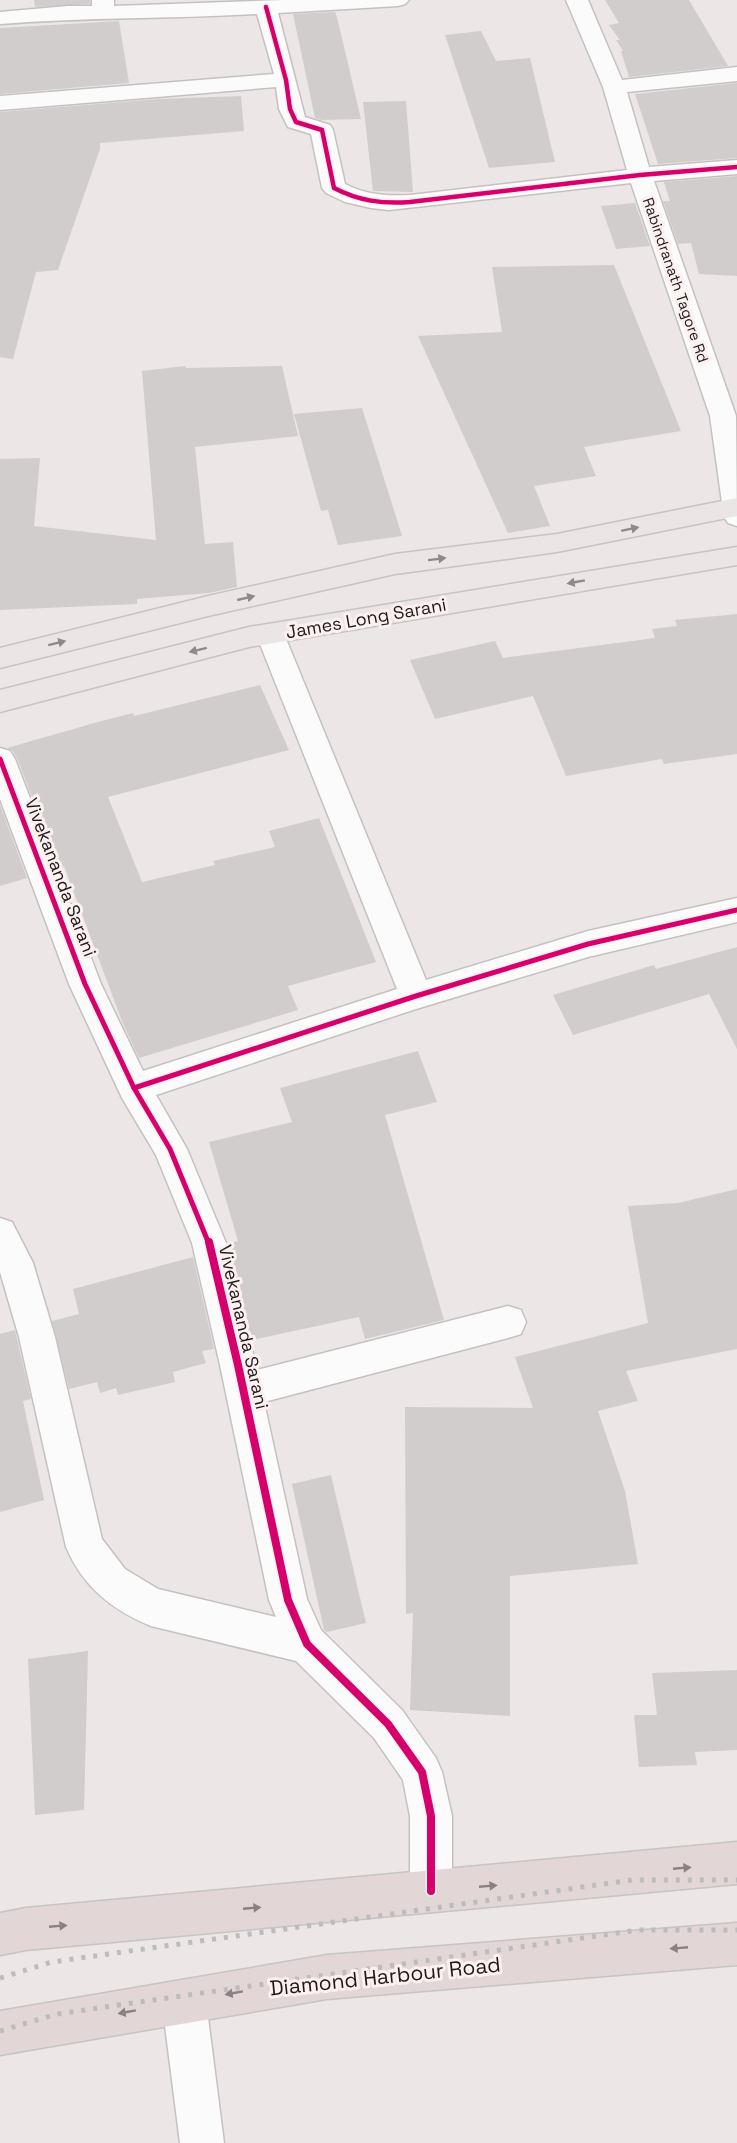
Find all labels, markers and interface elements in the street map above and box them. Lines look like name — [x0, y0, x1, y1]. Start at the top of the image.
street label: Rabindranath Tagore Rd — [639, 195, 713, 365]
one-way arrow — [620, 524, 639, 533]
one-way arrow — [428, 554, 447, 564]
one-way arrow — [566, 578, 585, 587]
one-way arrow — [237, 592, 255, 602]
street label: James Long Sarani — [284, 593, 448, 643]
one-way arrow — [47, 638, 66, 648]
one-way arrow — [189, 646, 207, 656]
street label: Vivekananda Sarani — [20, 794, 102, 960]
street label: Vivekananda Sarani — [214, 1243, 274, 1411]
one-way arrow — [673, 1863, 692, 1873]
one-way arrow — [478, 1881, 497, 1891]
one-way arrow — [242, 1903, 261, 1913]
one-way arrow — [48, 1921, 67, 1931]
one-way arrow — [669, 1944, 688, 1953]
street label: Diamond Harbour Road — [268, 1950, 502, 2002]
one-way arrow — [225, 1989, 244, 1998]
one-way arrow — [117, 2007, 136, 2016]

